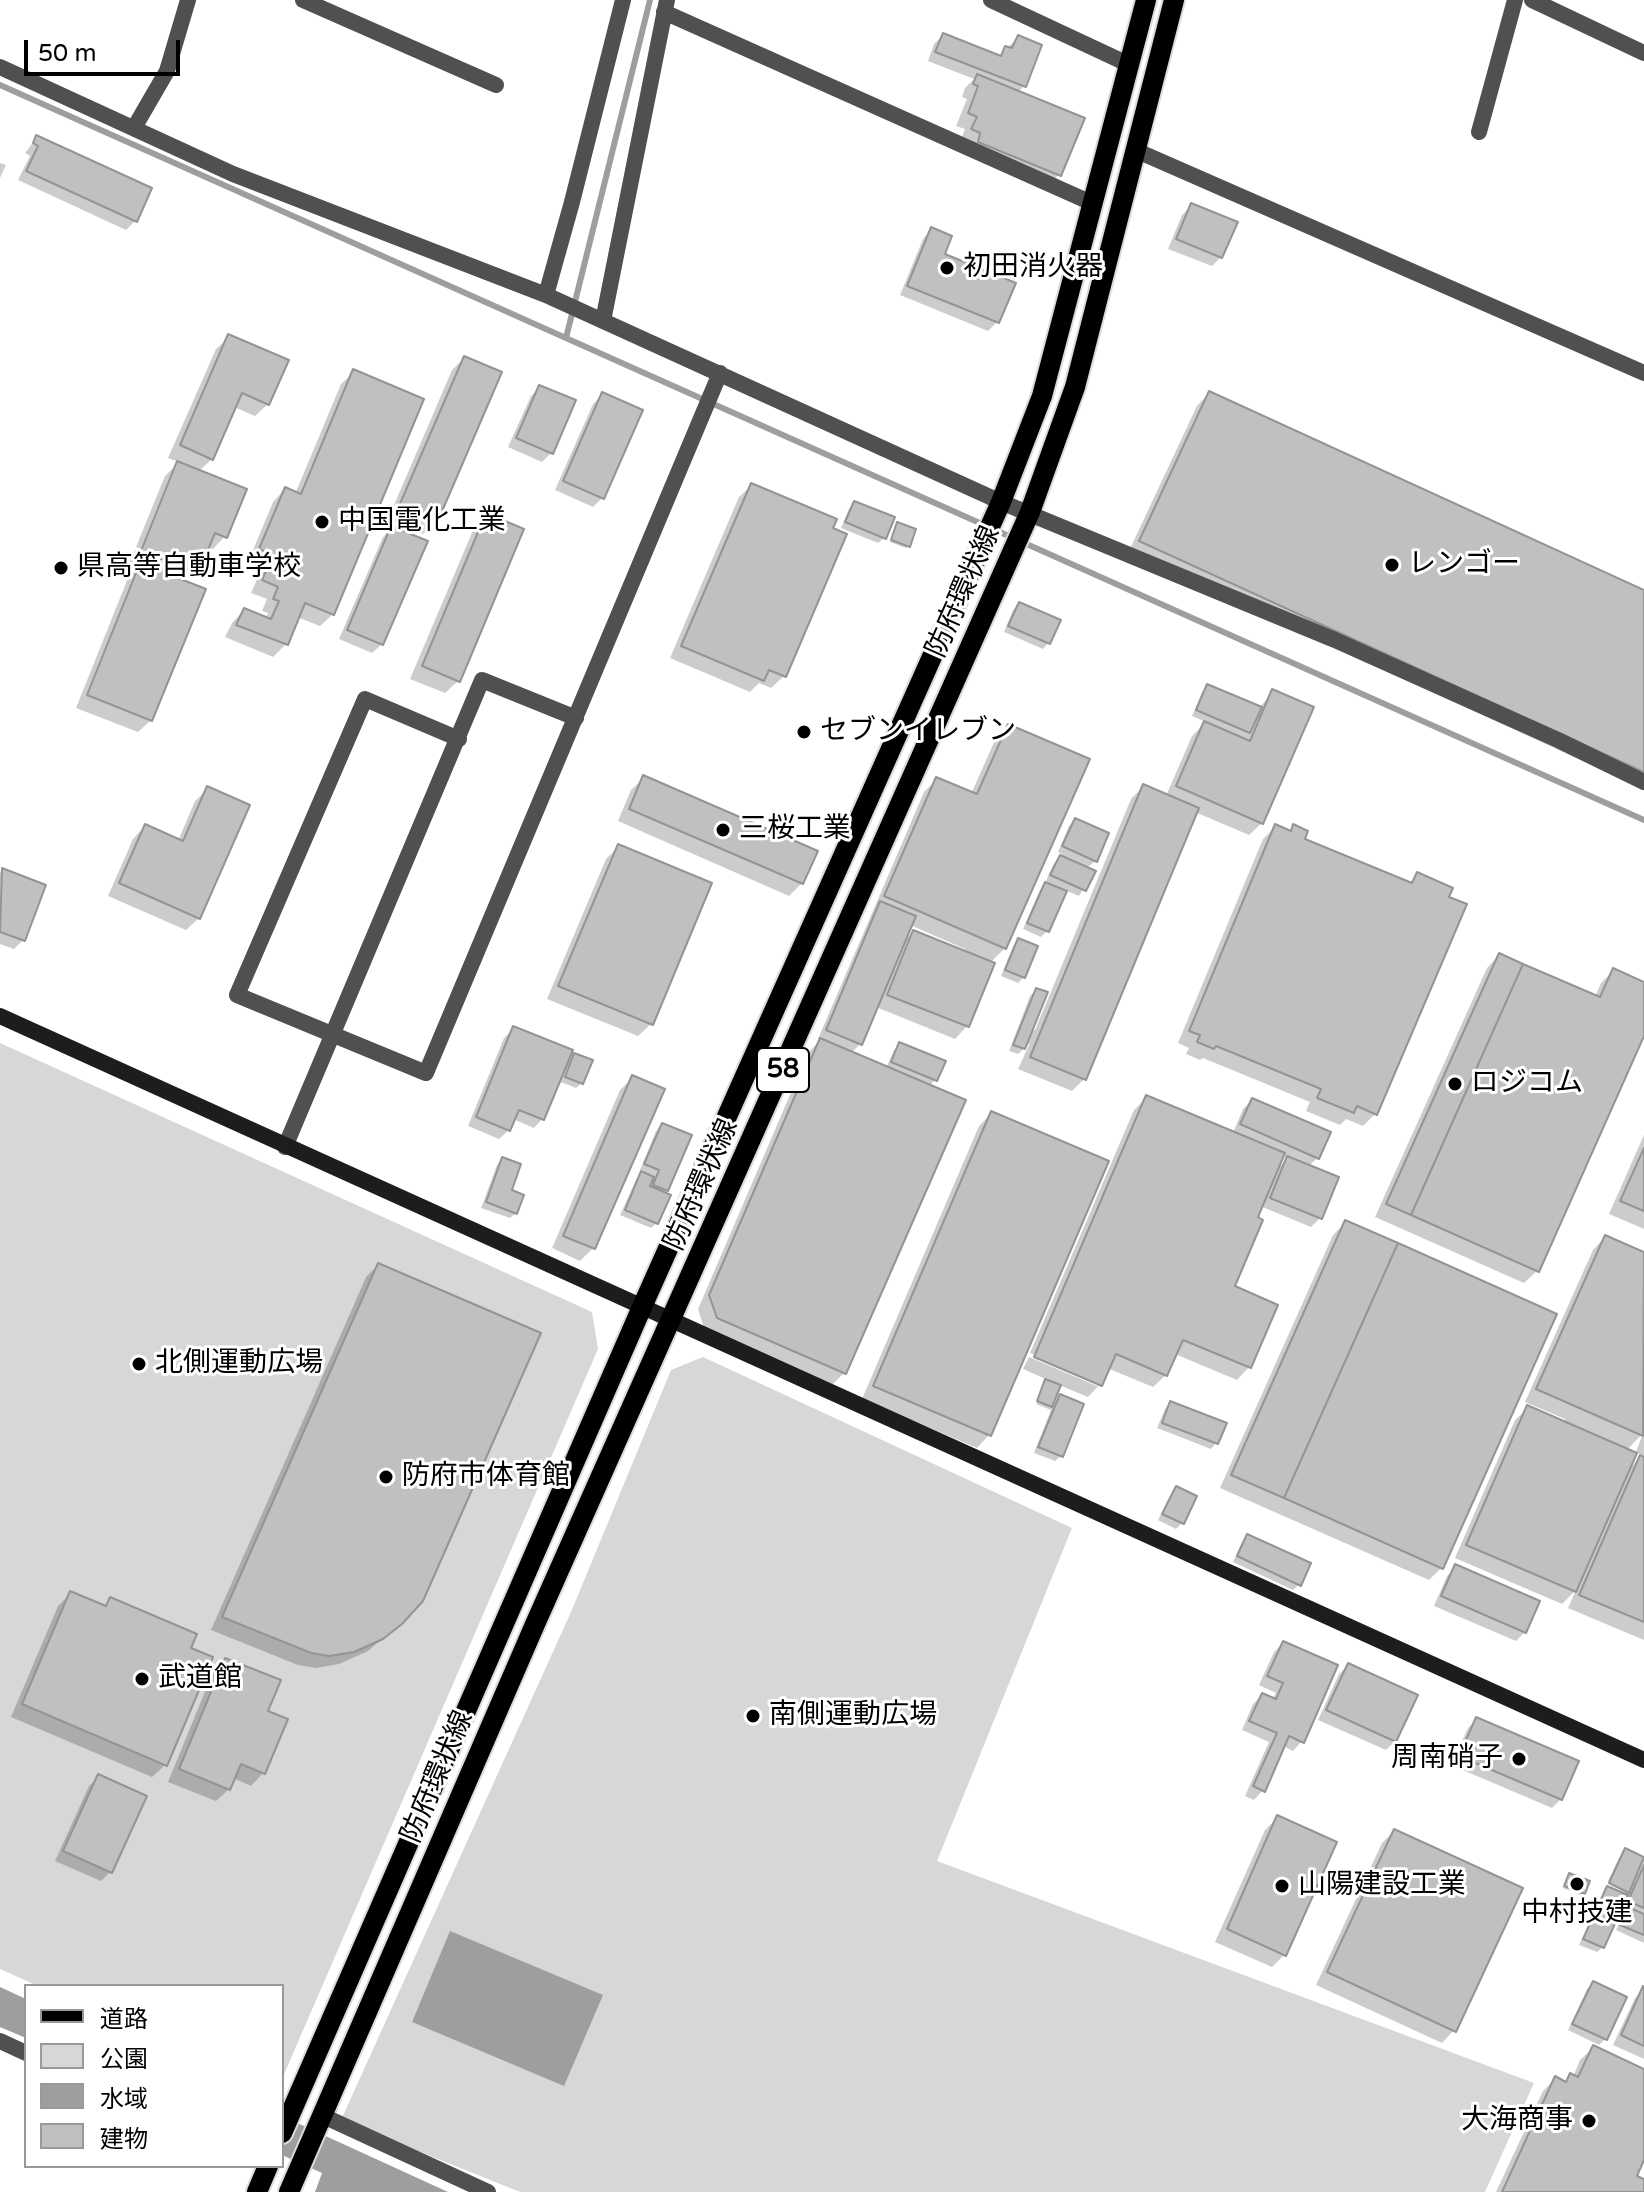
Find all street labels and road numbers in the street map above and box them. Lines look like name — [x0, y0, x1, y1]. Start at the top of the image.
street label: 防府環状線 — [920, 521, 1008, 663]
road number: 58 — [757, 1048, 809, 1092]
street label: 防府環状線 — [658, 1114, 746, 1256]
street label: 防府環状線 — [395, 1706, 481, 1848]

